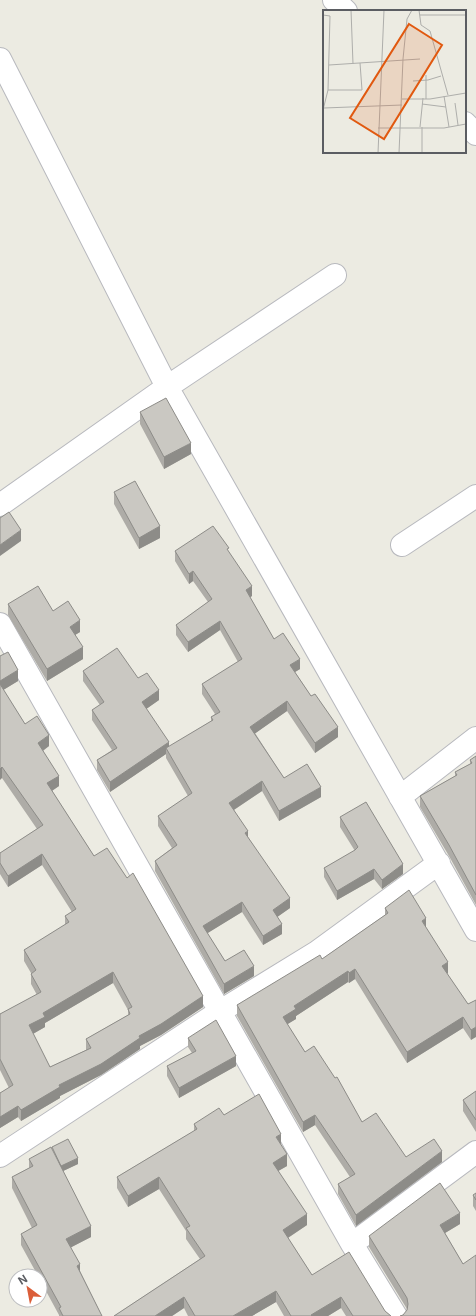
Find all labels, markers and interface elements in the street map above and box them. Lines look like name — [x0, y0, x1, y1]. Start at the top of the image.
inset map — [323, 10, 466, 153]
north arrow — [8, 1268, 48, 1308]
text: N — [15, 1271, 30, 1288]

